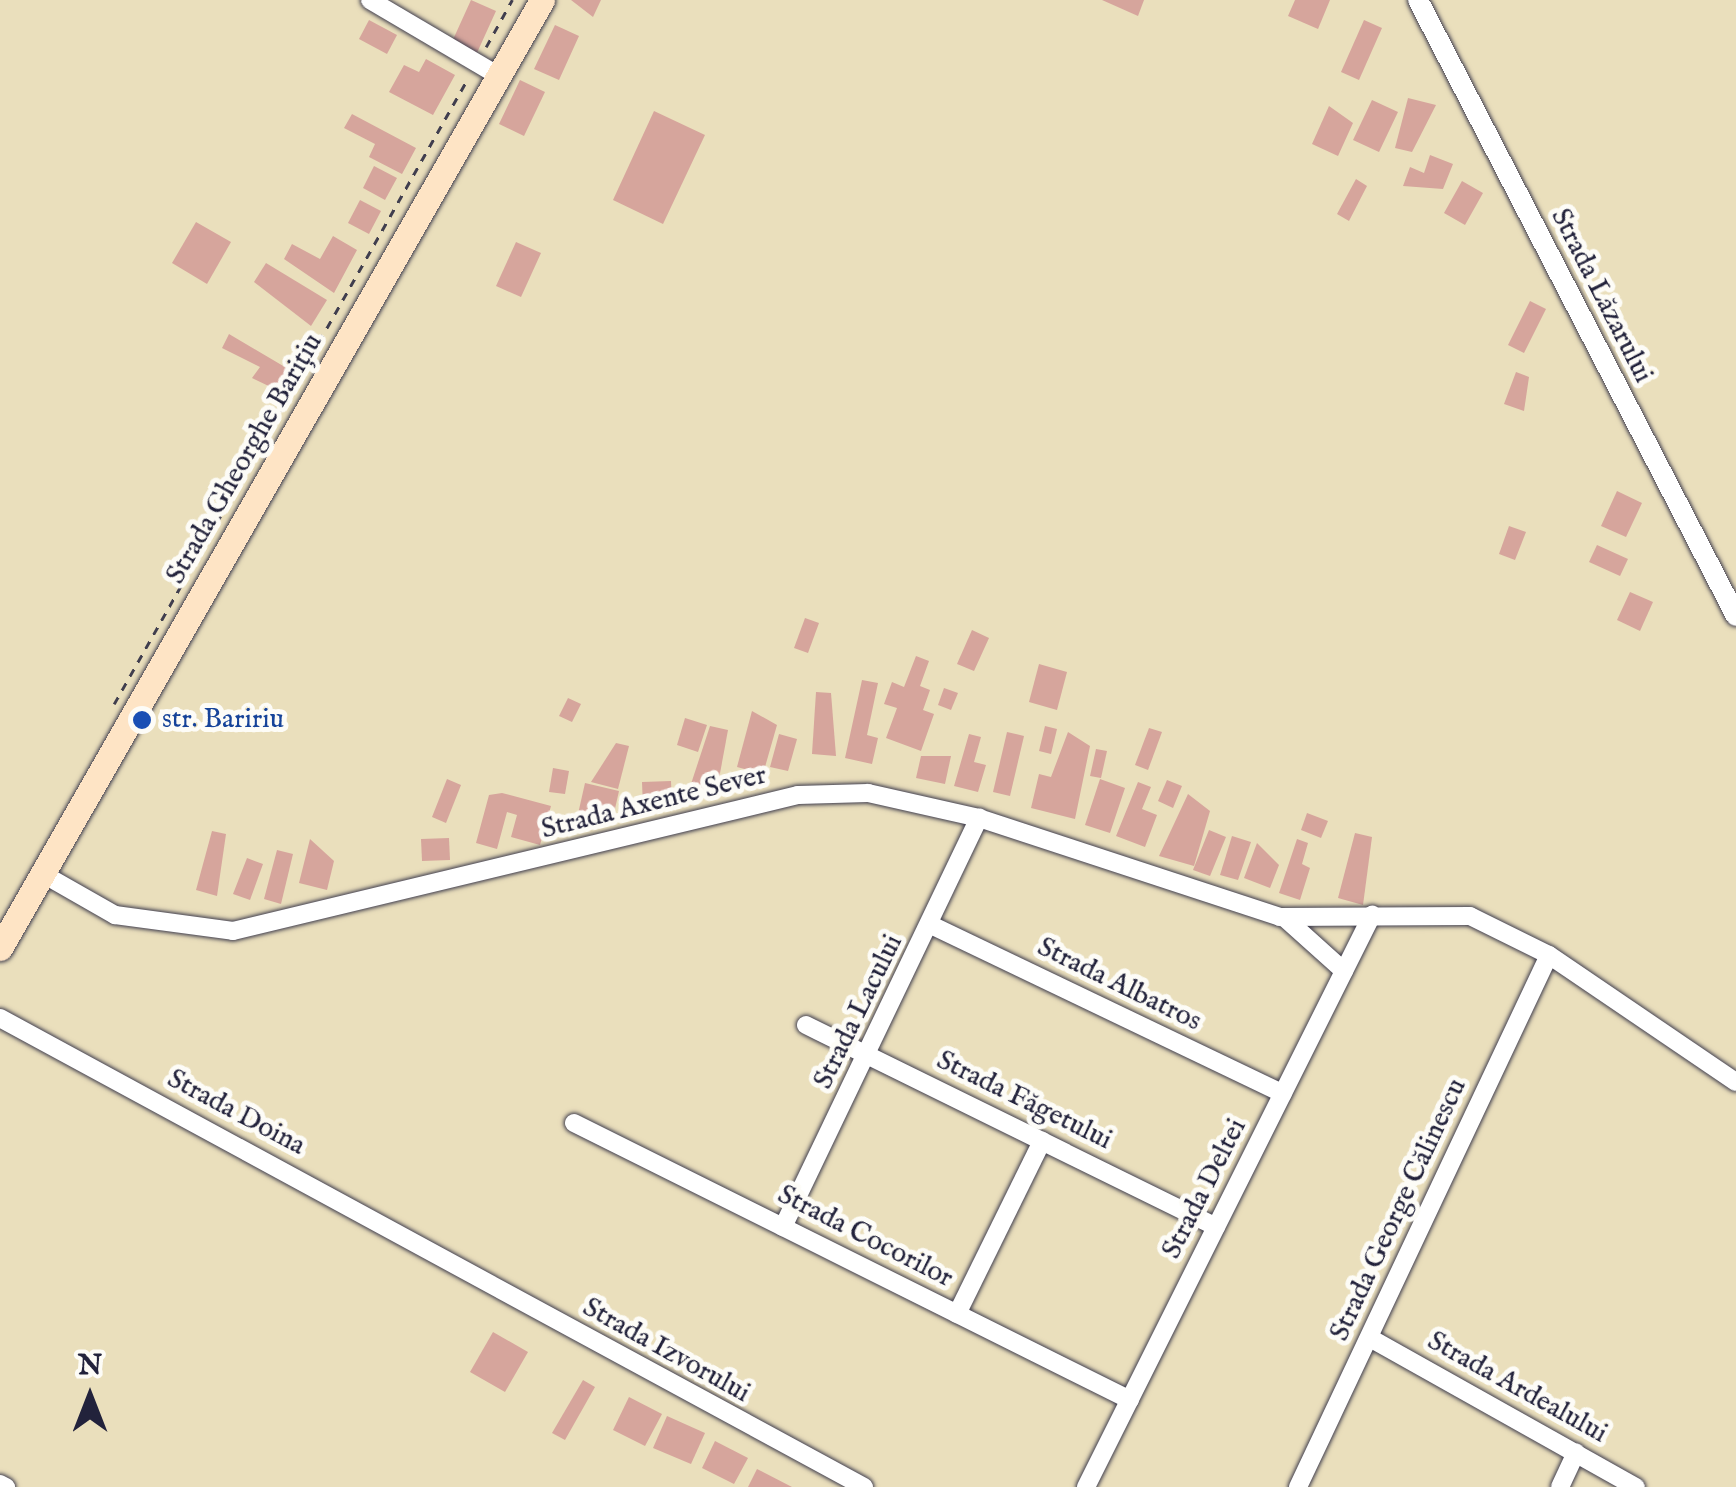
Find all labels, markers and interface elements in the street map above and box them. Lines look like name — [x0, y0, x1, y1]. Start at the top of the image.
street label: Strada Lăzarului — [1543, 203, 1659, 389]
street label: Strada Gheorghe Barițiu — [160, 328, 330, 590]
place label: str. Baririu — [162, 703, 284, 737]
marker: str. Baririu — [131, 709, 153, 731]
street label: Strada Axente Sever — [538, 759, 770, 847]
street label: Strada Lacului — [807, 929, 911, 1095]
street label: Strada Albatros — [1032, 931, 1206, 1039]
street label: Strada Făgetului — [931, 1044, 1117, 1158]
street label: Strada Doina — [161, 1063, 311, 1163]
street label: Strada George Călinescu — [1323, 1074, 1475, 1346]
street label: Strada Deltei — [1155, 1113, 1255, 1265]
street label: Strada Cocorilor — [772, 1178, 958, 1296]
street label: Strada Izvorului — [577, 1291, 755, 1411]
street label: Strada Ardealului — [1421, 1325, 1613, 1451]
north arrow — [40, 1347, 140, 1447]
text: N — [78, 1349, 102, 1384]

